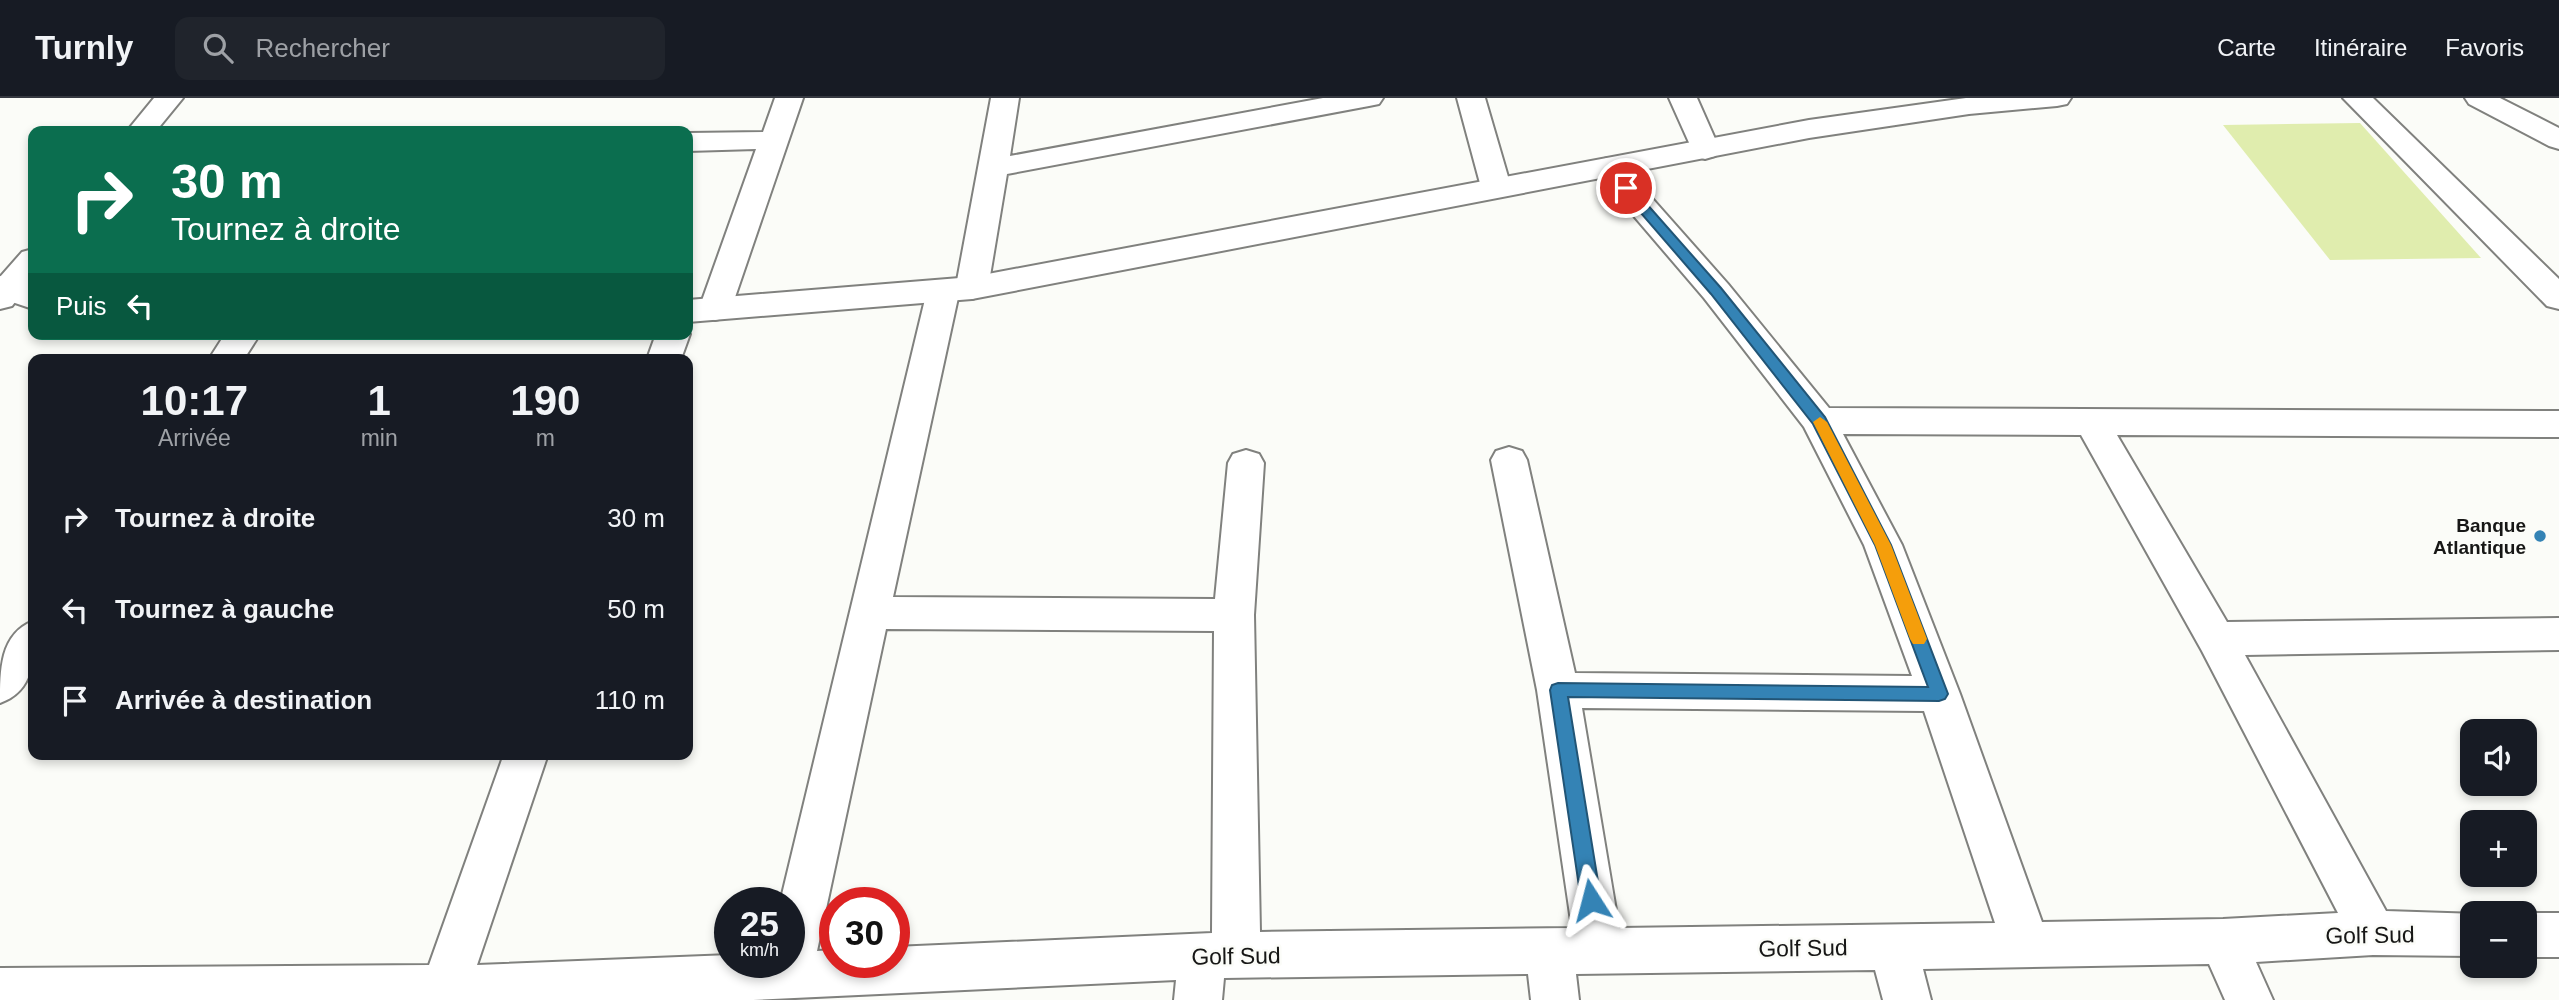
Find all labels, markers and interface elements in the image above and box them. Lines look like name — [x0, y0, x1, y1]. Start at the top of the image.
search box — [175, 17, 665, 80]
text: Turnly — [35, 29, 133, 66]
icon: search — [199, 29, 237, 67]
text: Rechercher — [255, 33, 390, 63]
text: Carte — [2217, 34, 2276, 61]
text: Itinéraire — [2314, 34, 2407, 61]
text: Favoris — [2445, 34, 2524, 61]
icon: right — [56, 154, 147, 245]
text: 30 m — [171, 154, 283, 208]
pin — [1596, 158, 1656, 218]
icon: arrive — [1607, 169, 1645, 207]
text: Tournez à droite — [171, 211, 400, 247]
icon: left — [121, 287, 159, 325]
text: Puis — [56, 291, 107, 321]
text: 10:17 — [141, 377, 248, 424]
text: 1 — [367, 377, 391, 424]
text: 190 — [510, 377, 580, 424]
text: Arrivée — [158, 425, 231, 451]
text: min — [361, 425, 398, 451]
text: m — [536, 425, 555, 451]
icon: right — [56, 500, 94, 538]
text: Tournez à droite — [115, 503, 315, 533]
text: 30 m — [607, 503, 665, 533]
place label: Banque Atlantique — [2433, 515, 2526, 558]
marker: Banque Atlantique — [2532, 528, 2548, 544]
icon: left — [56, 591, 94, 629]
text: Tournez à gauche — [115, 594, 334, 624]
text: 50 m — [607, 594, 665, 624]
icon: arrive — [56, 682, 94, 720]
text: Arrivée à destination — [115, 685, 372, 715]
text: 110 m — [595, 685, 665, 715]
map controls — [2460, 719, 2537, 978]
button: sound — [2460, 719, 2537, 796]
button: + — [2460, 810, 2537, 887]
position arrow — [1554, 863, 1628, 937]
speed limit sign: 30 — [819, 887, 910, 978]
button: − — [2460, 901, 2537, 978]
text: 25 — [740, 904, 779, 943]
street label: Golf Sud — [2325, 921, 2415, 949]
street label: Golf Sud — [1758, 934, 1848, 962]
text: km/h — [740, 940, 779, 960]
street label: Golf Sud — [1191, 942, 1281, 970]

